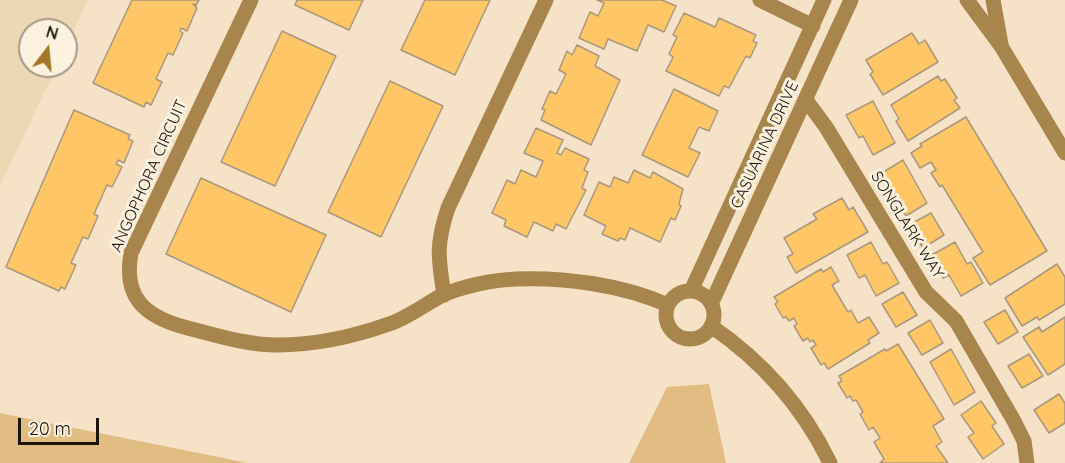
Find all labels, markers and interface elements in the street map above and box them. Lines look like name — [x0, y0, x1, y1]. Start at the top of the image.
north arrow — [18, 18, 78, 78]
text: N — [44, 21, 61, 44]
street label: CASUARINA DRIVE — [727, 78, 803, 212]
street label: ANGOPHORA CIRCUIT — [107, 97, 191, 255]
street label: SONGLARK WAY — [866, 168, 948, 282]
scale bar — [21, 406, 102, 444]
text: 20 m — [29, 417, 71, 440]

